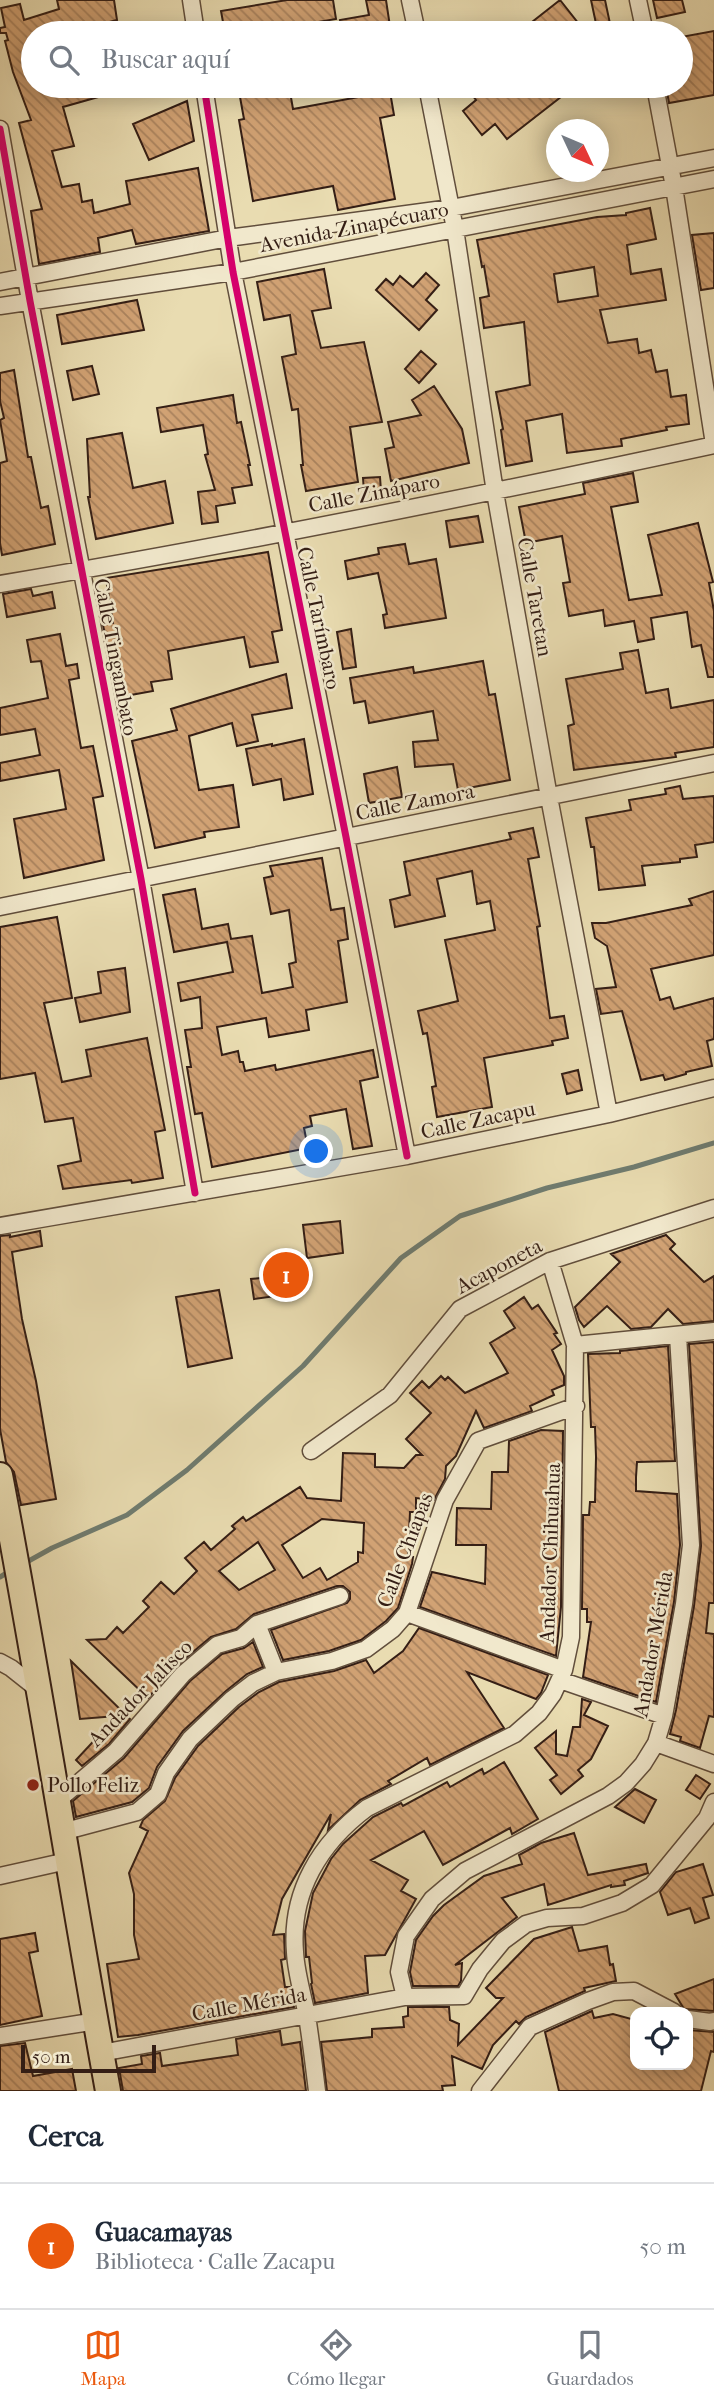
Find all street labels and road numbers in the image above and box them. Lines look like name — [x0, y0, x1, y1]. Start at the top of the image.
street label: Avenida Zinapécuaro — [257, 197, 451, 257]
street label: Calle Zináparo — [306, 469, 442, 517]
street label: Calle Taretan — [513, 535, 557, 659]
street label: Calle Tarímbaro — [292, 545, 346, 691]
street label: Calle Tingambato — [89, 576, 143, 738]
street label: Calle Zamora — [353, 779, 477, 825]
street label: Calle Zacapu — [419, 1096, 537, 1144]
street label: Acaponeta — [451, 1233, 546, 1299]
street label: Andador Chihuahua — [535, 1462, 565, 1645]
street label: Calle Chiapas — [372, 1489, 438, 1611]
street label: Andador Mérida — [628, 1569, 678, 1720]
street label: Andador Jalisco — [82, 1635, 197, 1752]
street label: Calle Mérida — [190, 1982, 308, 2026]

